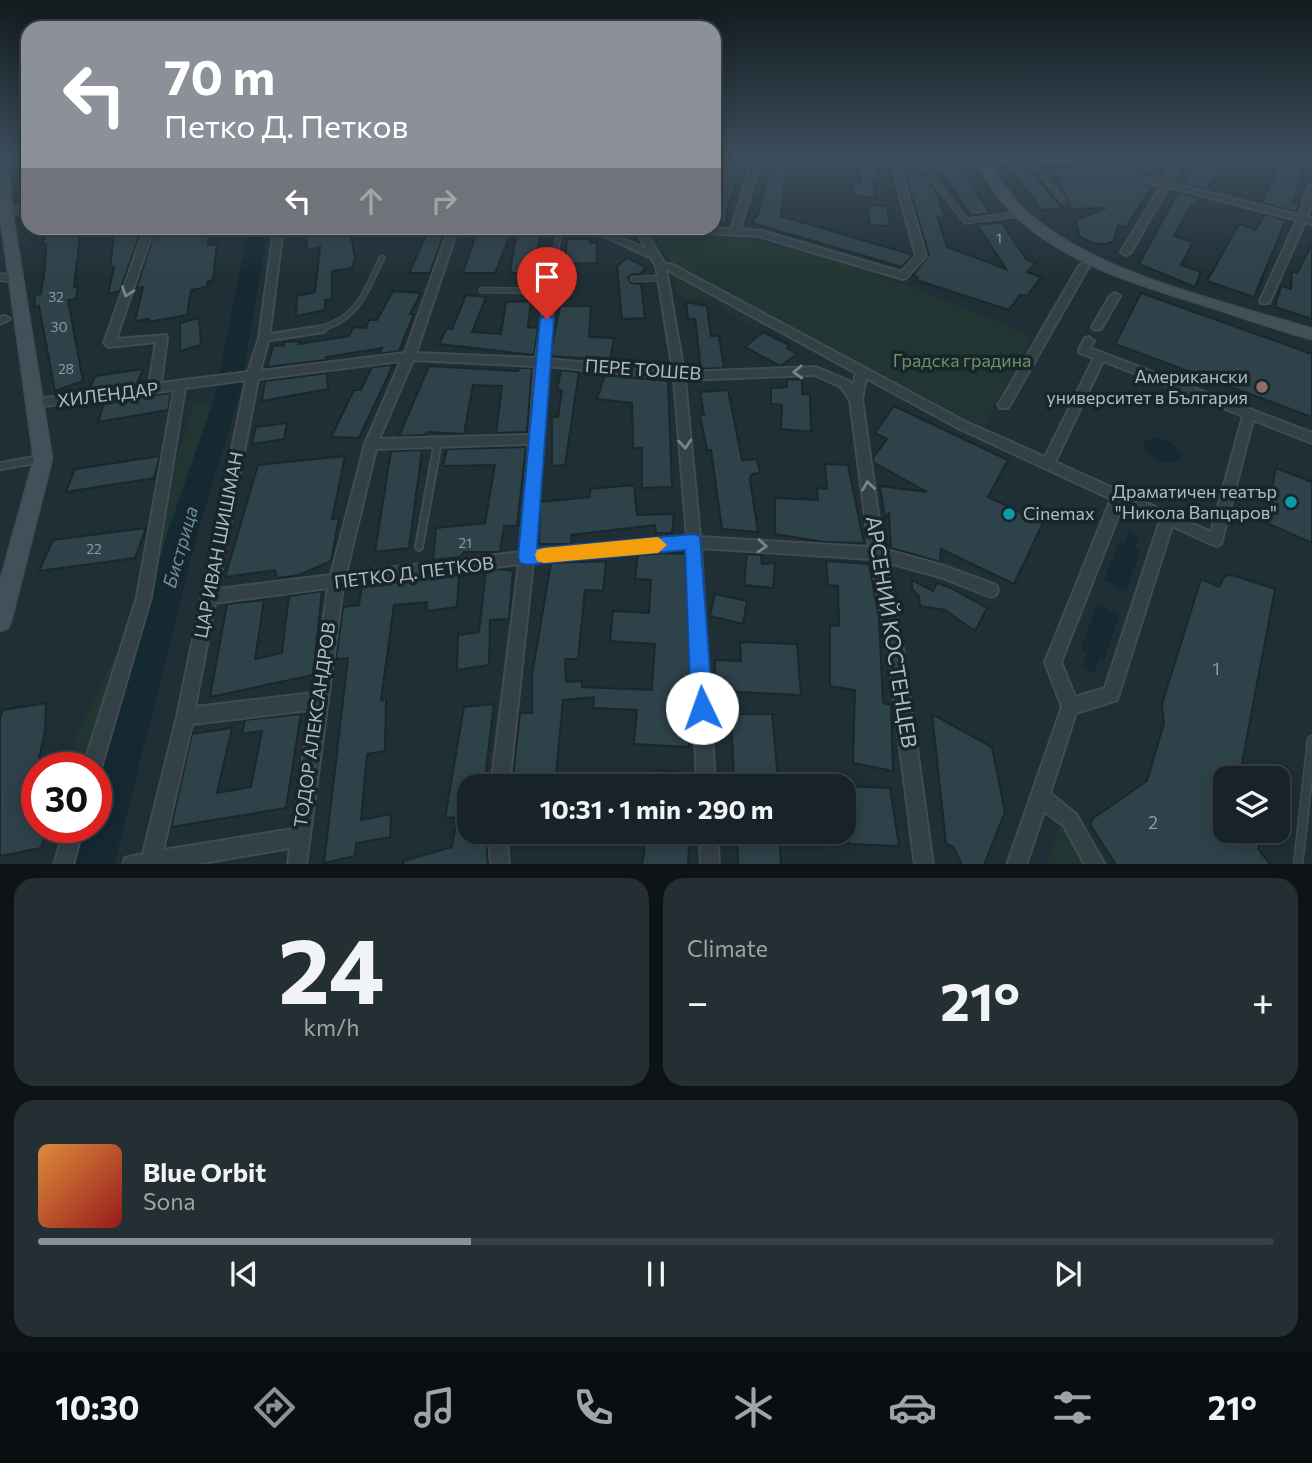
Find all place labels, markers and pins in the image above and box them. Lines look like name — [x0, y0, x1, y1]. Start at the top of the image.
pin — [517, 247, 577, 319]
place label: Американски университет в България — [1046, 365, 1248, 408]
marker: Американски университет в България — [1254, 379, 1270, 395]
place label: Драматичен театър "Никола Вапцаров" — [1112, 480, 1277, 523]
marker: Драматичен театър "Никола Вапцаров" — [1283, 494, 1299, 510]
place label: Cinemax — [1023, 502, 1095, 524]
marker: Cinemax — [1001, 506, 1017, 522]

